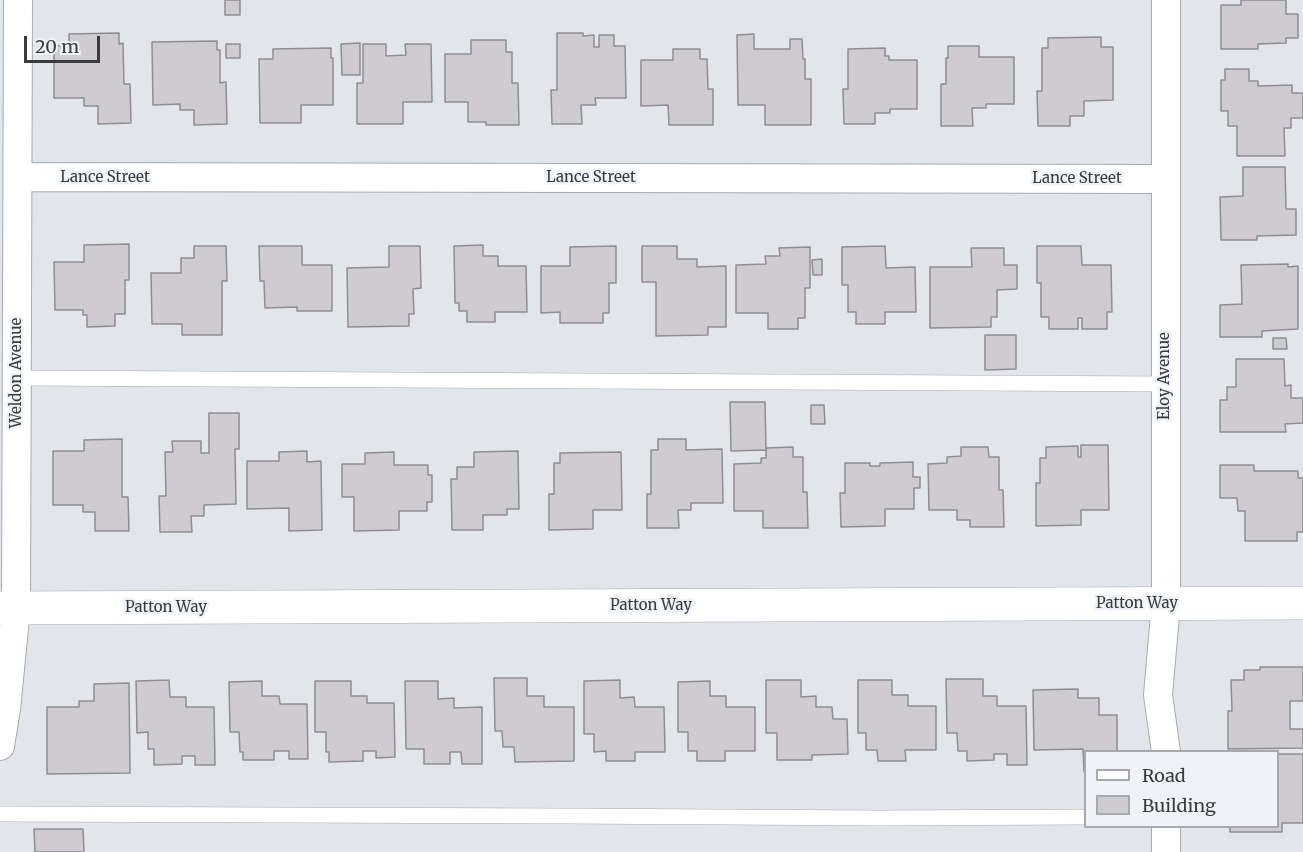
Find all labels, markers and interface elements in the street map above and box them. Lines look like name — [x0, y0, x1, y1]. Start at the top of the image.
scale bar — [27, 24, 104, 62]
text: 20 m — [35, 35, 79, 58]
street label: Lance Street — [60, 169, 150, 187]
street label: Lance Street — [546, 169, 636, 187]
street label: Lance Street — [1032, 170, 1122, 188]
street label: Weldon Avenue — [8, 318, 26, 428]
street label: Eloy Avenue — [1156, 332, 1174, 420]
street label: Patton Way — [1096, 595, 1178, 613]
street label: Patton Way — [610, 597, 692, 615]
street label: Patton Way — [125, 599, 207, 617]
legend — [1084, 750, 1279, 828]
text: Road — [1142, 764, 1186, 787]
text: Building — [1142, 794, 1216, 817]

